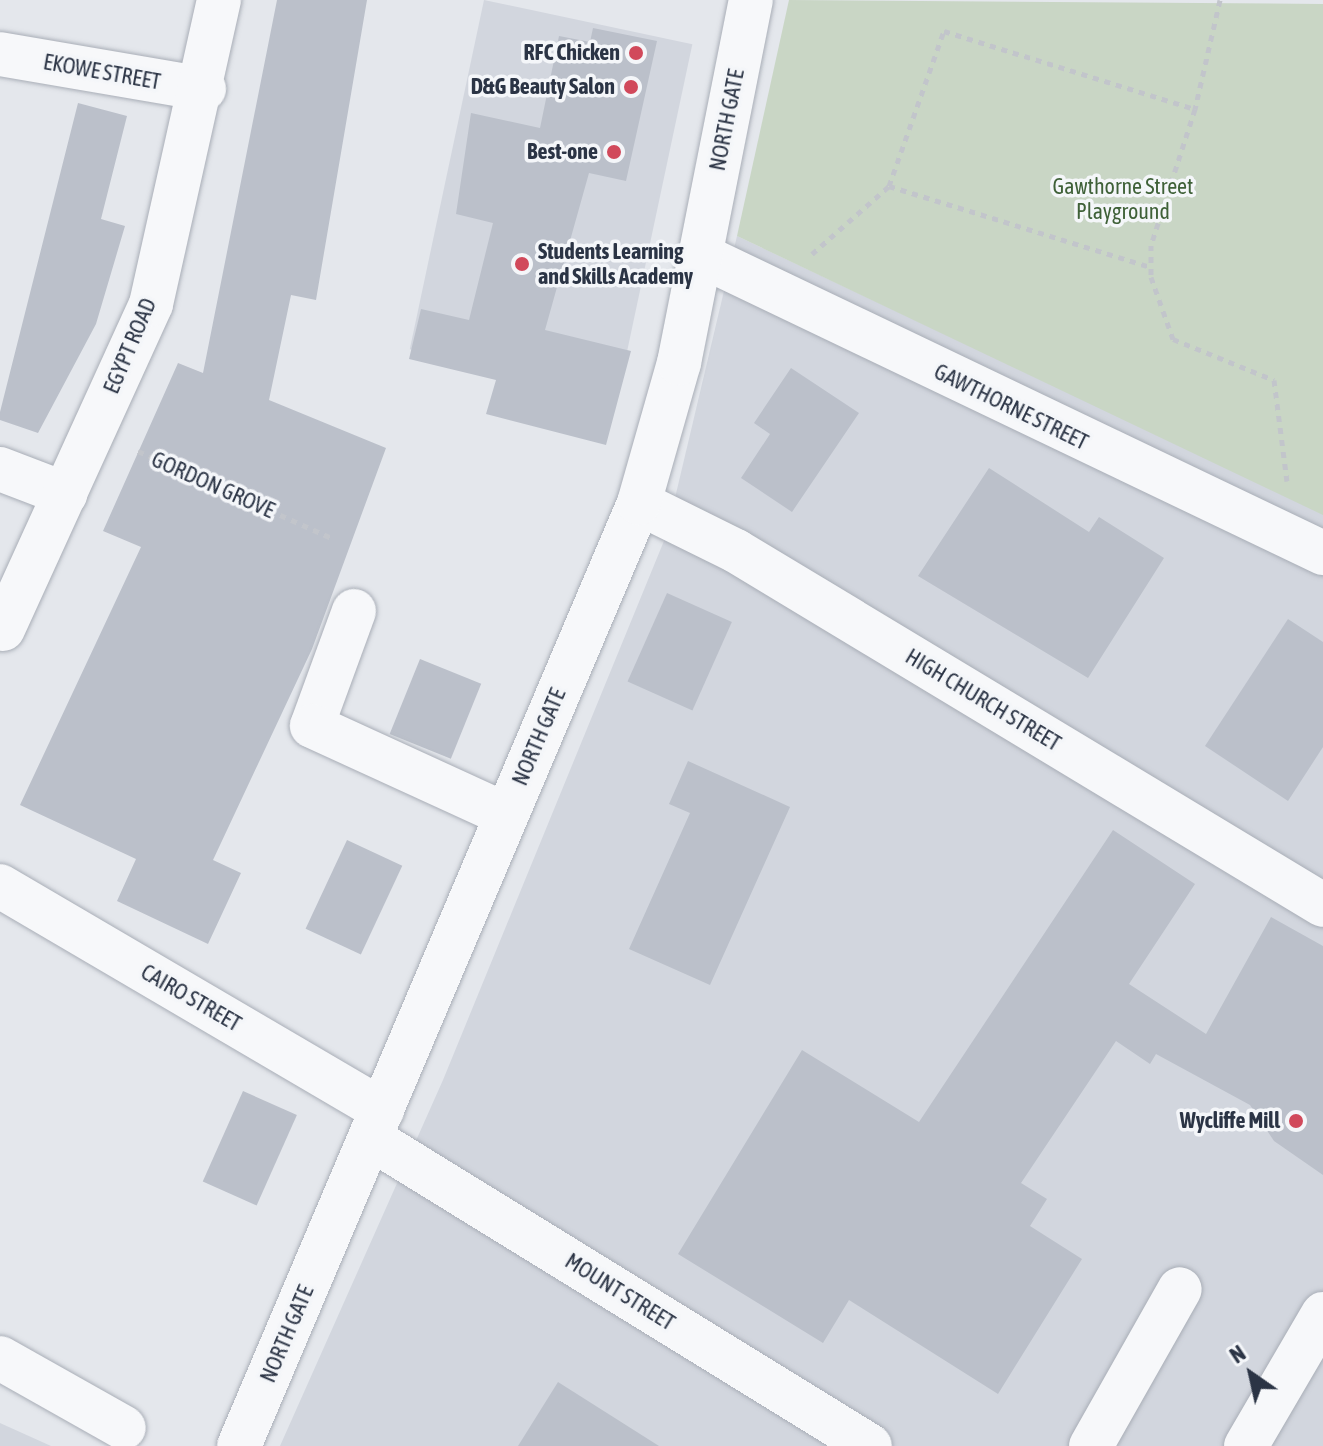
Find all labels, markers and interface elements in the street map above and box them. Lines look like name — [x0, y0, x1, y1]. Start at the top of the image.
place label: RFC Chicken — [524, 40, 620, 66]
marker: RFC Chicken — [627, 44, 645, 62]
street label: EKOWE STREET — [41, 49, 163, 95]
street label: NORTH GATE — [704, 67, 750, 173]
place label: D&G Beauty Salon — [471, 74, 615, 100]
marker: D&G Beauty Salon — [622, 78, 640, 96]
place label: Best-one — [527, 139, 598, 165]
marker: Best-one — [605, 143, 623, 161]
park label: Gawthorne Street Playground — [1053, 173, 1193, 224]
place label: Students Learning and Skills Academy — [538, 238, 693, 290]
marker: Students Learning and Skills Academy — [513, 255, 531, 273]
street label: EGYPT ROAD — [98, 294, 162, 398]
street label: GAWTHORNE STREET — [930, 358, 1092, 456]
street label: GORDON GROVE — [147, 446, 279, 524]
street label: HIGH CHURCH STREET — [901, 643, 1065, 757]
street label: NORTH GATE — [507, 684, 571, 790]
street label: CAIRO STREET — [136, 959, 246, 1037]
place label: Wycliffe Mill — [1180, 1108, 1280, 1134]
marker: Wycliffe Mill — [1287, 1112, 1305, 1130]
street label: MOUNT STREET — [560, 1248, 680, 1336]
street label: NORTH GATE — [255, 1281, 319, 1387]
north arrow — [1211, 1334, 1291, 1414]
text: N — [1225, 1340, 1250, 1369]

